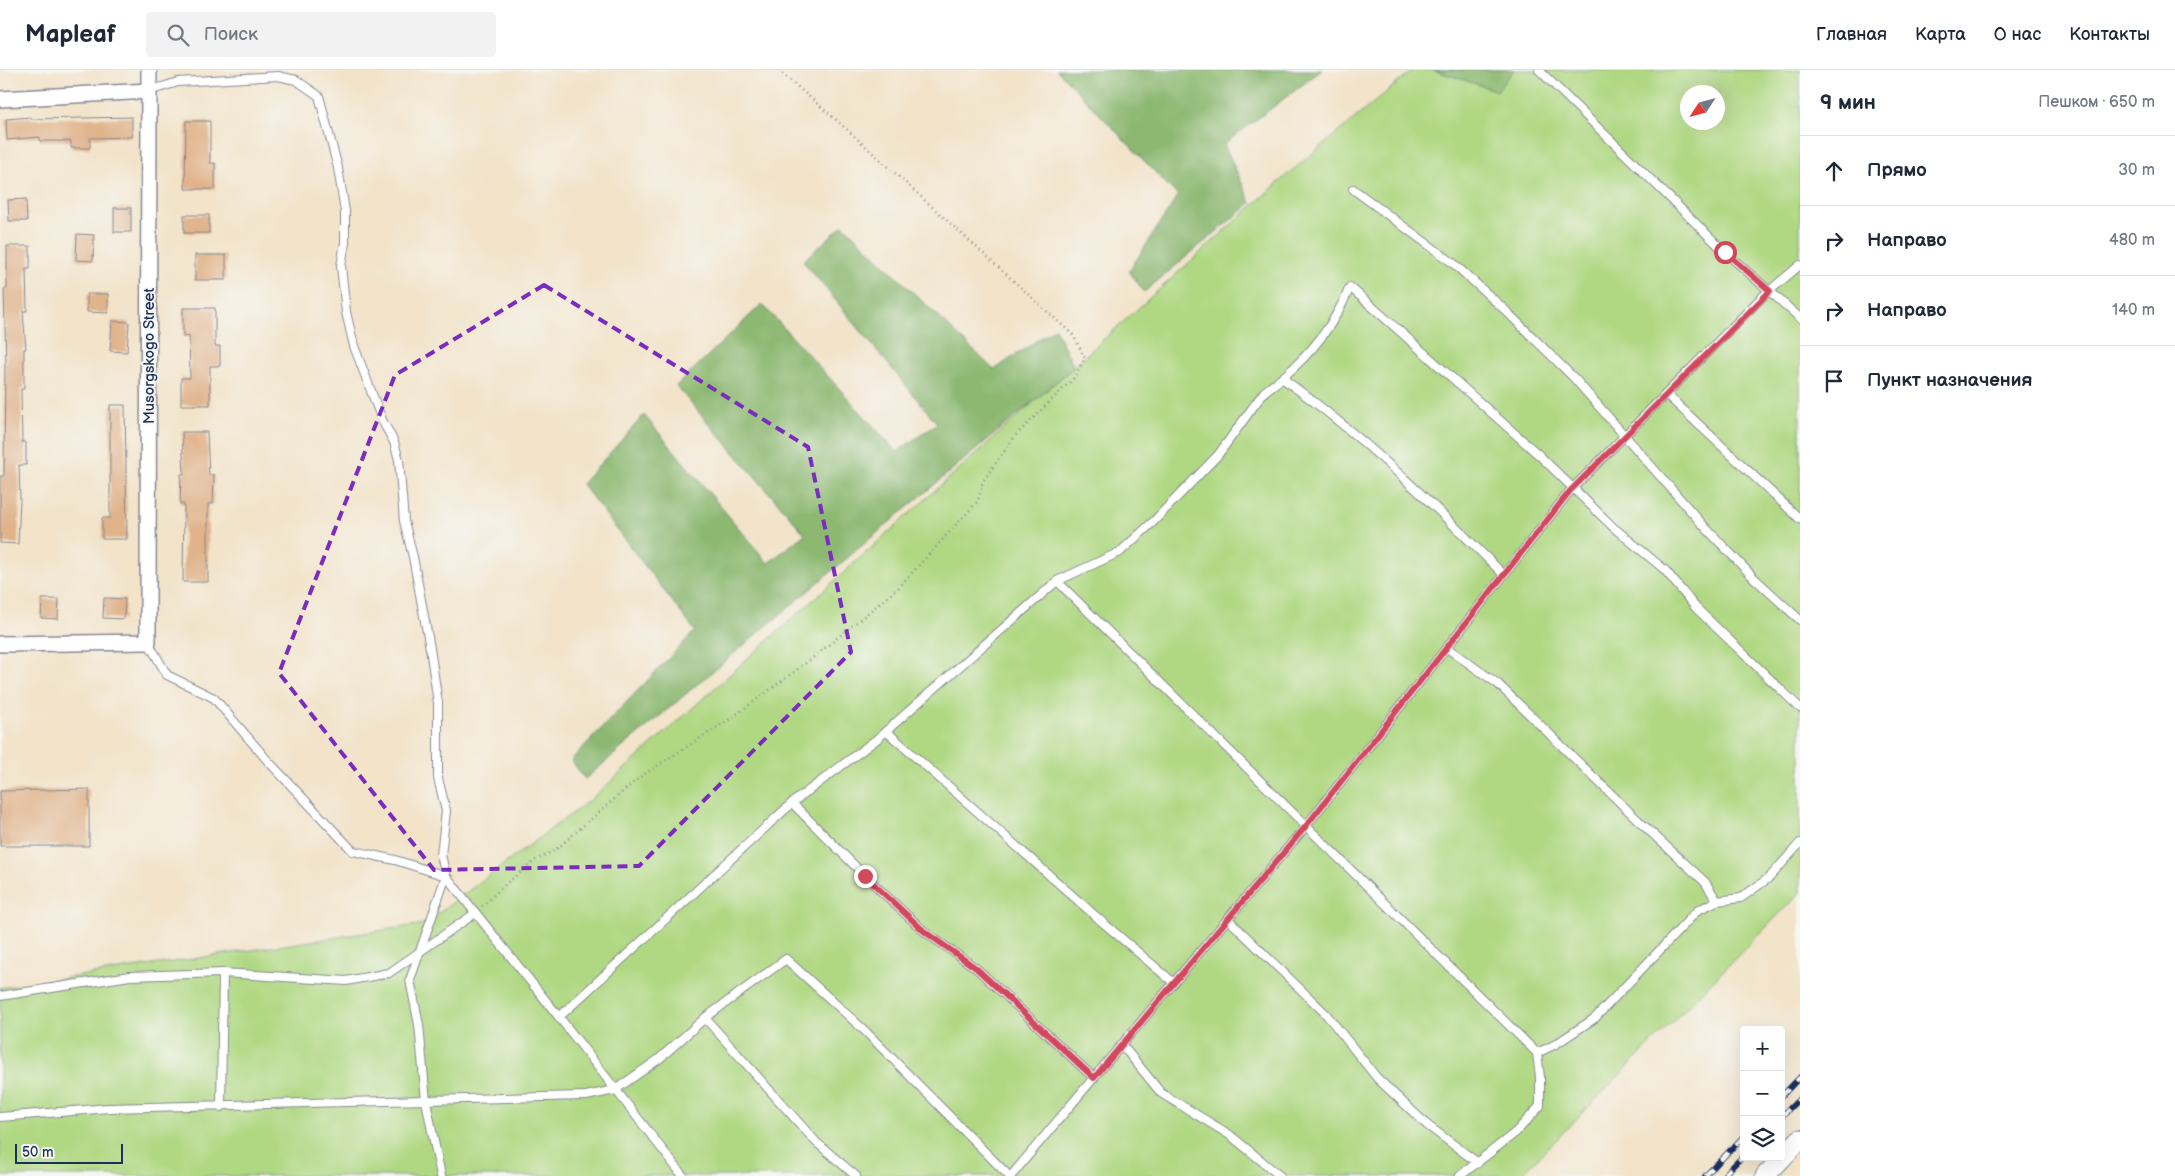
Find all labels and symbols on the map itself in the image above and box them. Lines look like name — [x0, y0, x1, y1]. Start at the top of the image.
north arrow — [1680, 85, 1725, 130]
route start — [1714, 241, 1737, 264]
street label: Musorgskogo Street — [140, 288, 159, 424]
route end — [854, 865, 877, 888]
scale bar — [15, 1141, 122, 1164]

